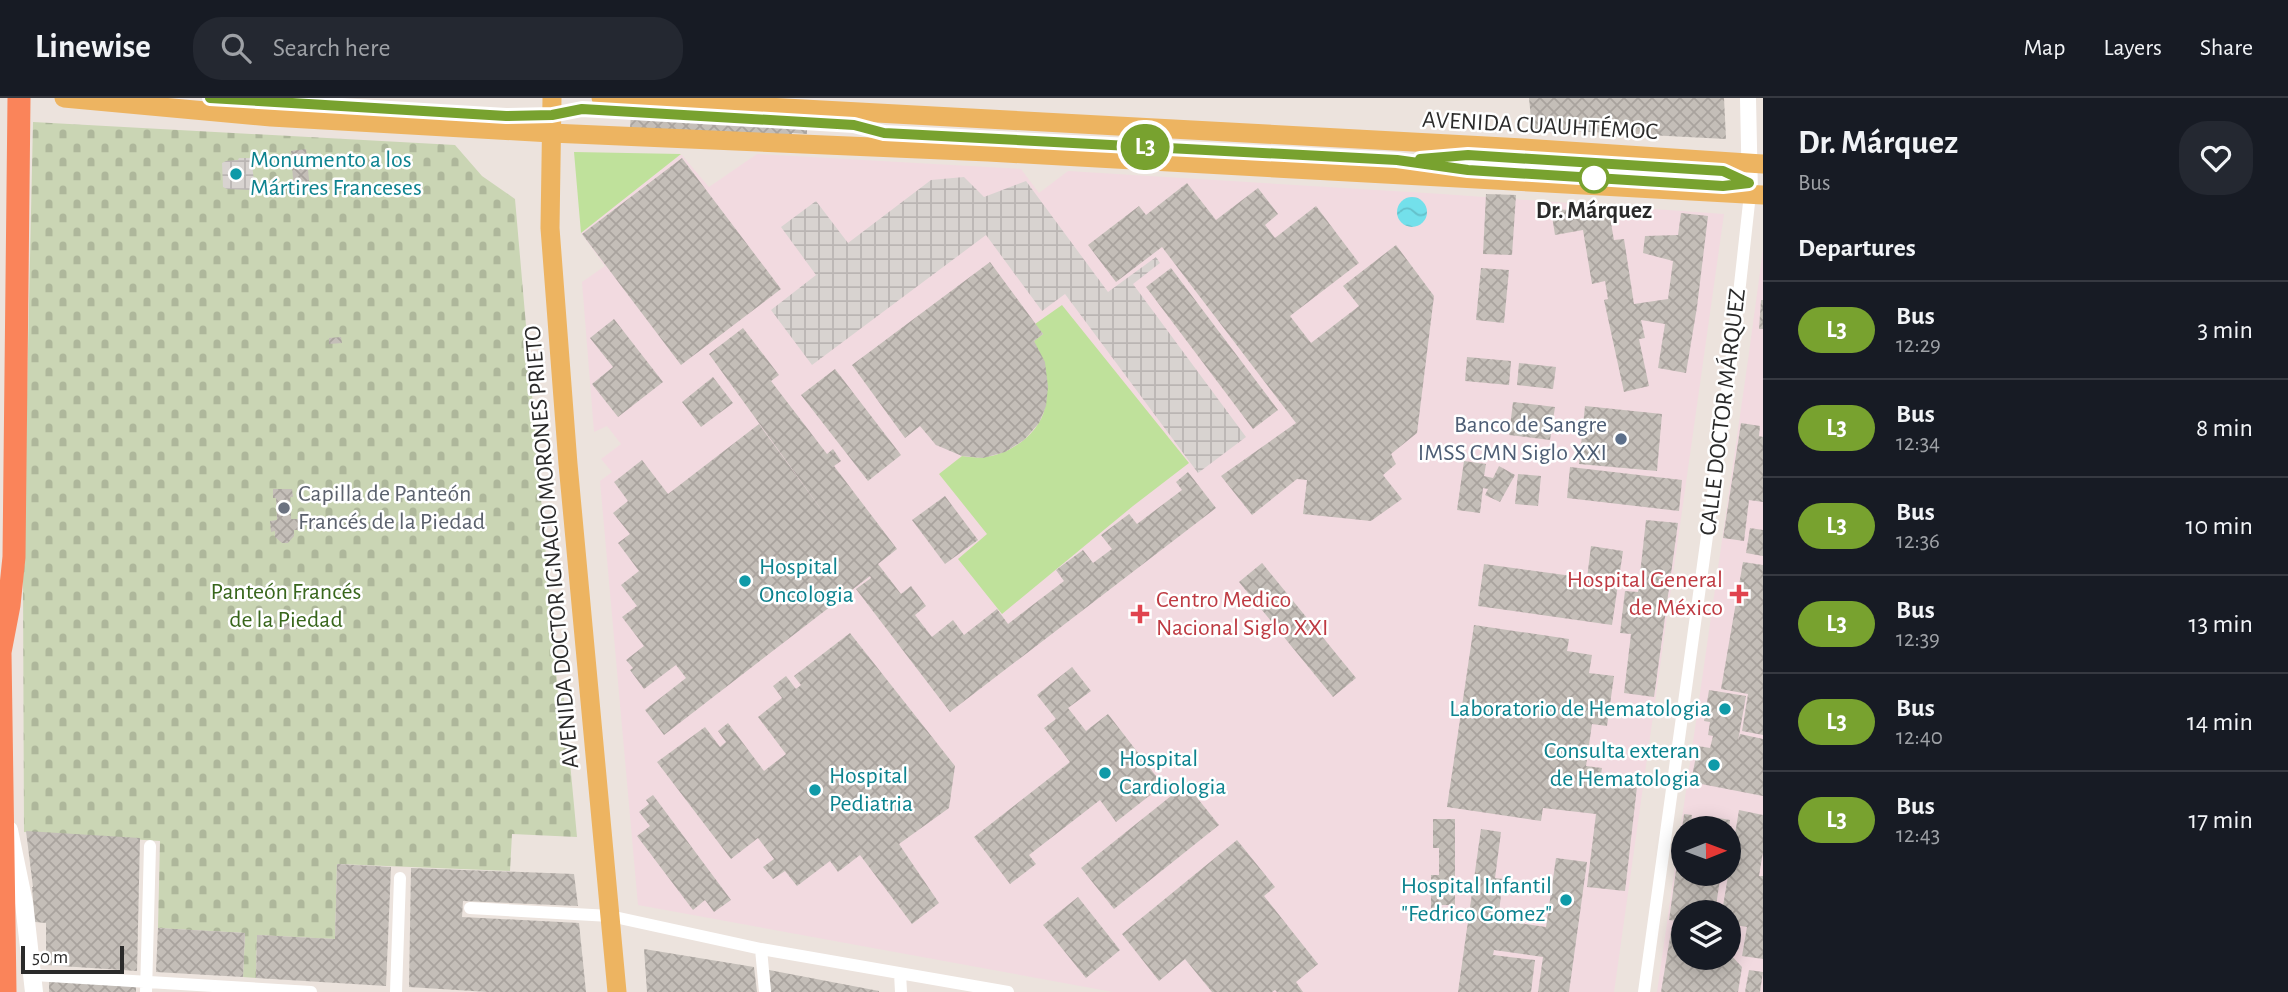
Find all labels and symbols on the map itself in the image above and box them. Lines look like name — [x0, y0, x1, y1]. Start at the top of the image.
street label: AVENIDA CUAUHTÉMOC — [1422, 106, 1659, 144]
line badge: L3 — [1114, 124, 1176, 170]
place label: Monumento a los Mártires Franceses — [250, 148, 422, 200]
marker: Dr. Márquez — [1579, 163, 1609, 193]
marker: Monumento a los Mártires Franceses — [228, 166, 244, 182]
place label: Dr. Márquez — [1536, 199, 1652, 223]
street label: CALLE DOCTOR MÁRQUEZ — [1694, 287, 1750, 537]
street label: AVENIDA DOCTOR IGNACIO MORONES PRIETO — [521, 325, 583, 769]
place label: Banco de Sangre IMSS CMN Siglo XXI — [1418, 413, 1607, 465]
marker: Banco de Sangre IMSS CMN Siglo XXI — [1613, 431, 1629, 447]
place label: Capilla de Panteón Francés de la Piedad — [298, 482, 485, 534]
marker: Capilla de Panteón Francés de la Piedad — [276, 500, 292, 516]
place label: Hospital Oncologia — [759, 555, 854, 607]
place label: Hospital General de México — [1567, 568, 1723, 620]
marker: Hospital Oncologia — [737, 573, 753, 589]
park label: Panteón Francés de la Piedad — [211, 580, 361, 632]
marker: Hospital General de México — [1729, 584, 1749, 604]
place label: Centro Medico Nacional Siglo XXI — [1156, 588, 1328, 640]
marker: Centro Medico Nacional Siglo XXI — [1130, 604, 1150, 624]
place label: Laboratorio de Hematologia — [1449, 697, 1711, 721]
marker: Laboratorio de Hematologia — [1717, 701, 1733, 717]
place label: Consulta exteran de Hematologia — [1544, 739, 1700, 791]
place label: Hospital Cardiologia — [1119, 747, 1226, 799]
marker: Consulta exteran de Hematologia — [1706, 757, 1722, 773]
place label: Hospital Pediatria — [829, 764, 913, 816]
marker: Hospital Cardiologia — [1097, 765, 1113, 781]
marker: Hospital Pediatria — [807, 782, 823, 798]
north arrow — [1671, 816, 1741, 886]
place label: Hospital Infantil "Fedrico Gomez" — [1401, 874, 1552, 926]
marker: Hospital Infantil "Fedrico Gomez" — [1558, 892, 1574, 908]
scale bar — [21, 943, 124, 975]

